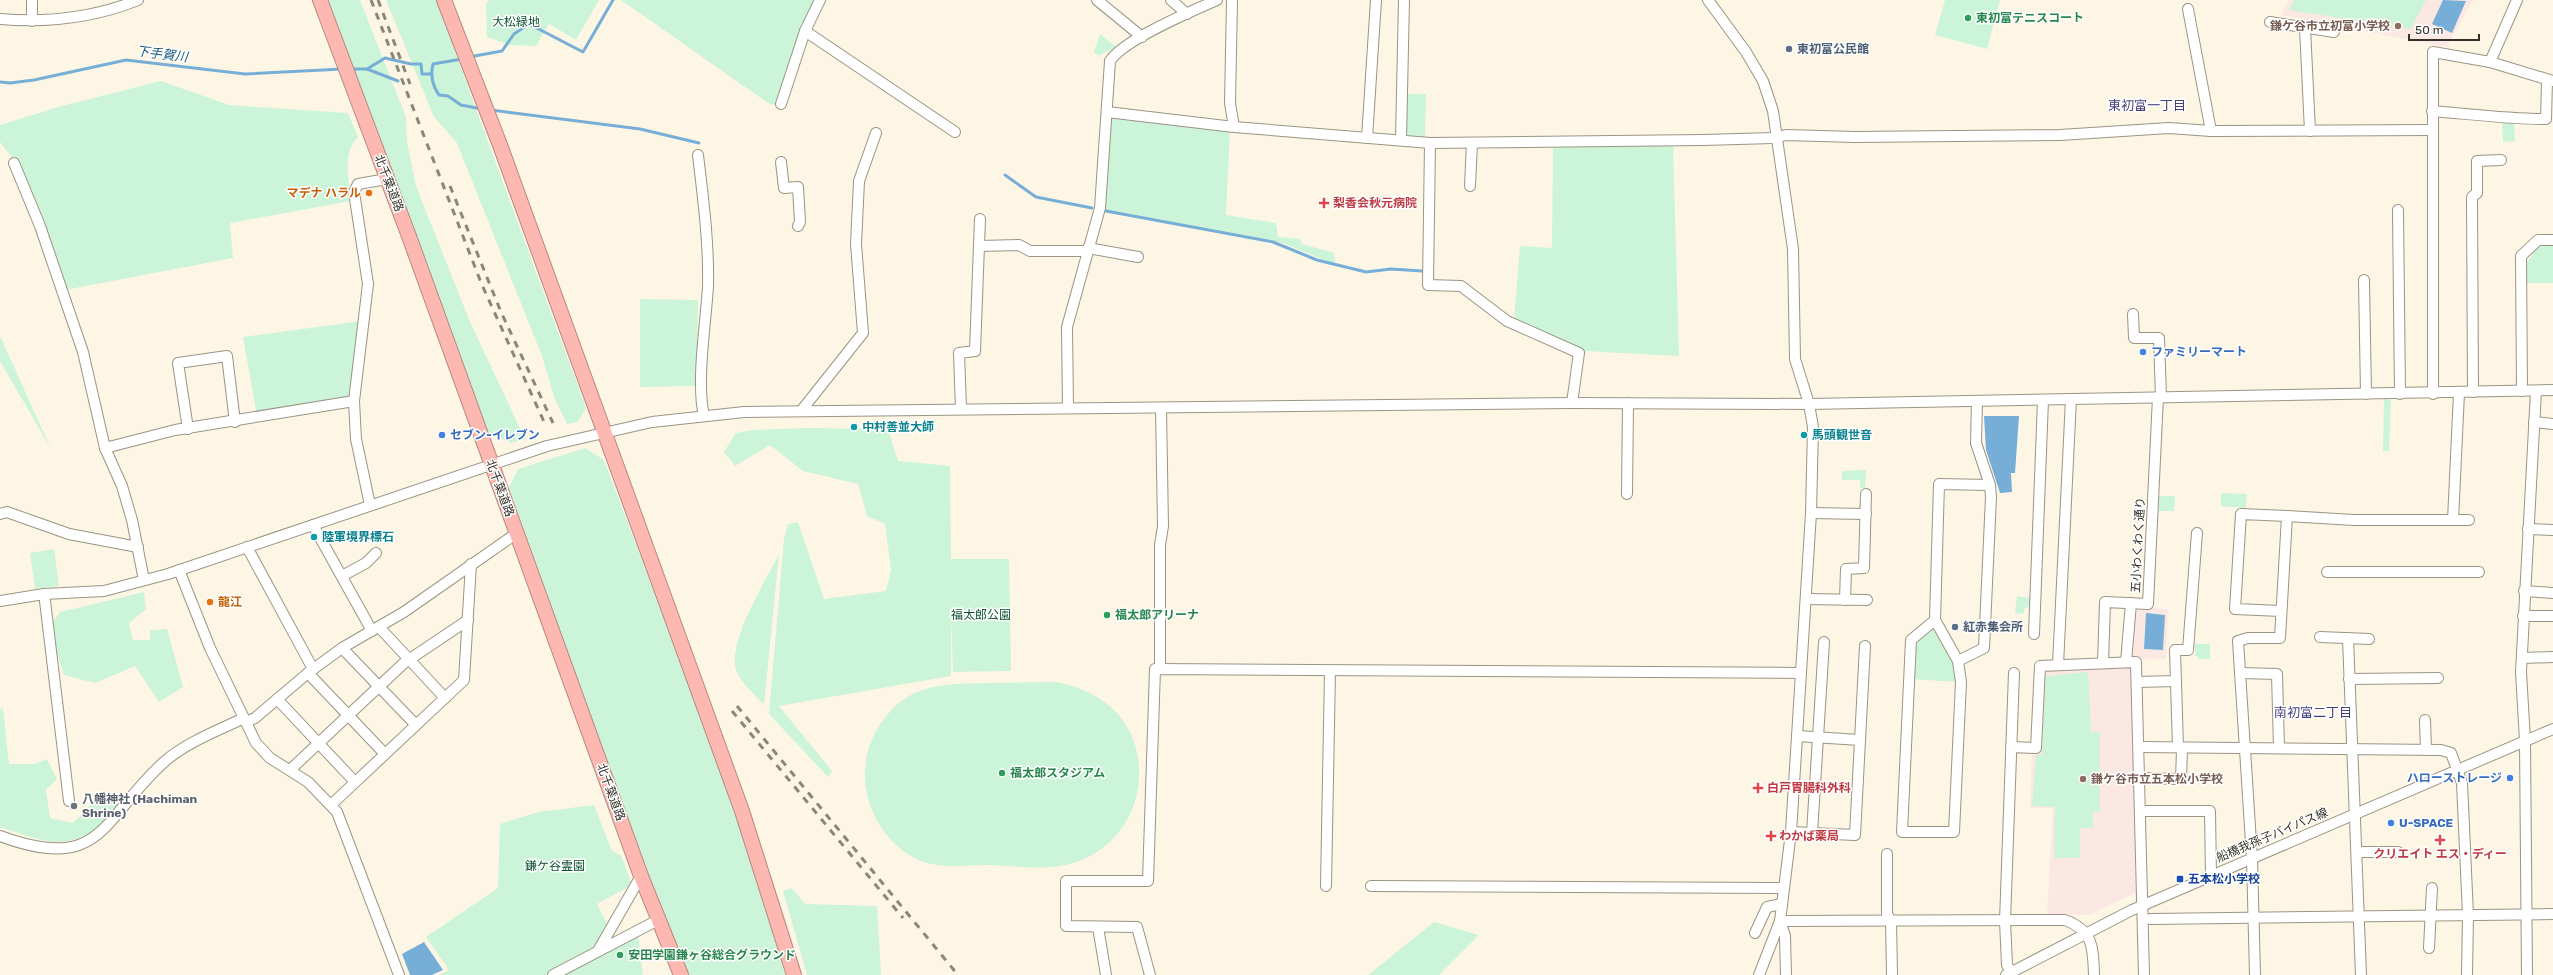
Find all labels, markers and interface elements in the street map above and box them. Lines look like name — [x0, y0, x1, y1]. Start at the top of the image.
place label: 東初富テニスコート — [1976, 11, 2084, 25]
marker: 東初富テニスコート — [1963, 13, 1973, 23]
park label: 大松緑地 — [492, 15, 540, 29]
scale bar — [2409, 16, 2479, 42]
place label: 鎌ケ谷市立初富小学校 — [2270, 19, 2390, 33]
marker: 鎌ケ谷市立初富小学校 — [2393, 21, 2403, 31]
text: 50 m — [2415, 23, 2443, 37]
place label: 東初富公民館 — [1797, 42, 1869, 56]
water label: 下手賀川 — [135, 43, 191, 65]
marker: 東初富公民館 — [1784, 44, 1794, 54]
district label: 東初富一丁目 — [2108, 98, 2186, 113]
street label: 北千葉道路 — [372, 152, 406, 214]
place label: マデナ ハラル — [286, 186, 361, 200]
marker: マデナ ハラル — [364, 188, 374, 198]
place label: 梨香会秋元病院 — [1333, 196, 1417, 210]
marker: 梨香会秋元病院 — [1318, 197, 1330, 209]
place label: ファミリーマート — [2151, 345, 2247, 359]
marker: ファミリーマート — [2138, 347, 2148, 357]
place label: 中村善並大師 — [862, 420, 934, 434]
marker: 中村善並大師 — [849, 422, 859, 432]
place label: セブン-イレブン — [450, 428, 540, 442]
place label: 馬頭観世音 — [1812, 428, 1872, 442]
marker: セブン-イレブン — [437, 430, 447, 440]
marker: 馬頭観世音 — [1799, 430, 1809, 440]
street label: 北千葉道路 — [483, 457, 517, 519]
street label: 五小わくわく通り — [2128, 497, 2148, 593]
place label: 陸軍境界標石 — [322, 530, 394, 544]
marker: 陸軍境界標石 — [309, 532, 319, 542]
place label: 龍江 — [218, 595, 242, 609]
marker: 龍江 — [205, 597, 215, 607]
park label: 福太郎公園 — [951, 608, 1011, 622]
place label: 福太郎アリーナ — [1115, 608, 1199, 622]
marker: 福太郎アリーナ — [1102, 610, 1112, 620]
place label: 紅赤集会所 — [1963, 620, 2023, 634]
marker: 紅赤集会所 — [1950, 622, 1960, 632]
district label: 南初富二丁目 — [2274, 705, 2352, 720]
street label: 北千葉道路 — [594, 761, 628, 823]
place label: 福太郎スタジアム — [1010, 766, 1105, 780]
marker: 福太郎スタジアム — [997, 768, 1007, 778]
place label: ハローストレージ — [2407, 771, 2502, 785]
place label: 鎌ケ谷市立五本松小学校 — [2091, 772, 2223, 786]
marker: ハローストレージ — [2505, 773, 2515, 783]
marker: 鎌ケ谷市立五本松小学校 — [2078, 774, 2088, 784]
place label: 白戸胃腸科外科 — [1767, 781, 1851, 795]
marker: 白戸胃腸科外科 — [1752, 782, 1764, 794]
place label: 八幡神社 (Hachiman Shrine) — [82, 792, 198, 820]
marker: 八幡神社 (Hachiman Shrine) — [69, 801, 79, 811]
street label: 船橋我孫子バイパス線 — [2214, 805, 2330, 865]
place label: U-SPACE — [2399, 816, 2454, 830]
marker: U-SPACE — [2386, 818, 2396, 828]
place label: わかば薬局 — [1779, 829, 1839, 843]
marker: わかば薬局 — [1766, 831, 1776, 841]
marker: クリエイト エス・ディー — [2435, 835, 2445, 845]
place label: クリエイト エス・ディー — [2373, 847, 2507, 861]
park label: 鎌ケ谷霊園 — [525, 859, 585, 873]
place label: 五本松小学校 — [2188, 872, 2260, 886]
marker: 五本松小学校 — [2175, 874, 2185, 884]
place label: 安田学園鎌ヶ谷総合グラウンド — [628, 948, 796, 962]
marker: 安田学園鎌ヶ谷総合グラウンド — [615, 950, 625, 960]

